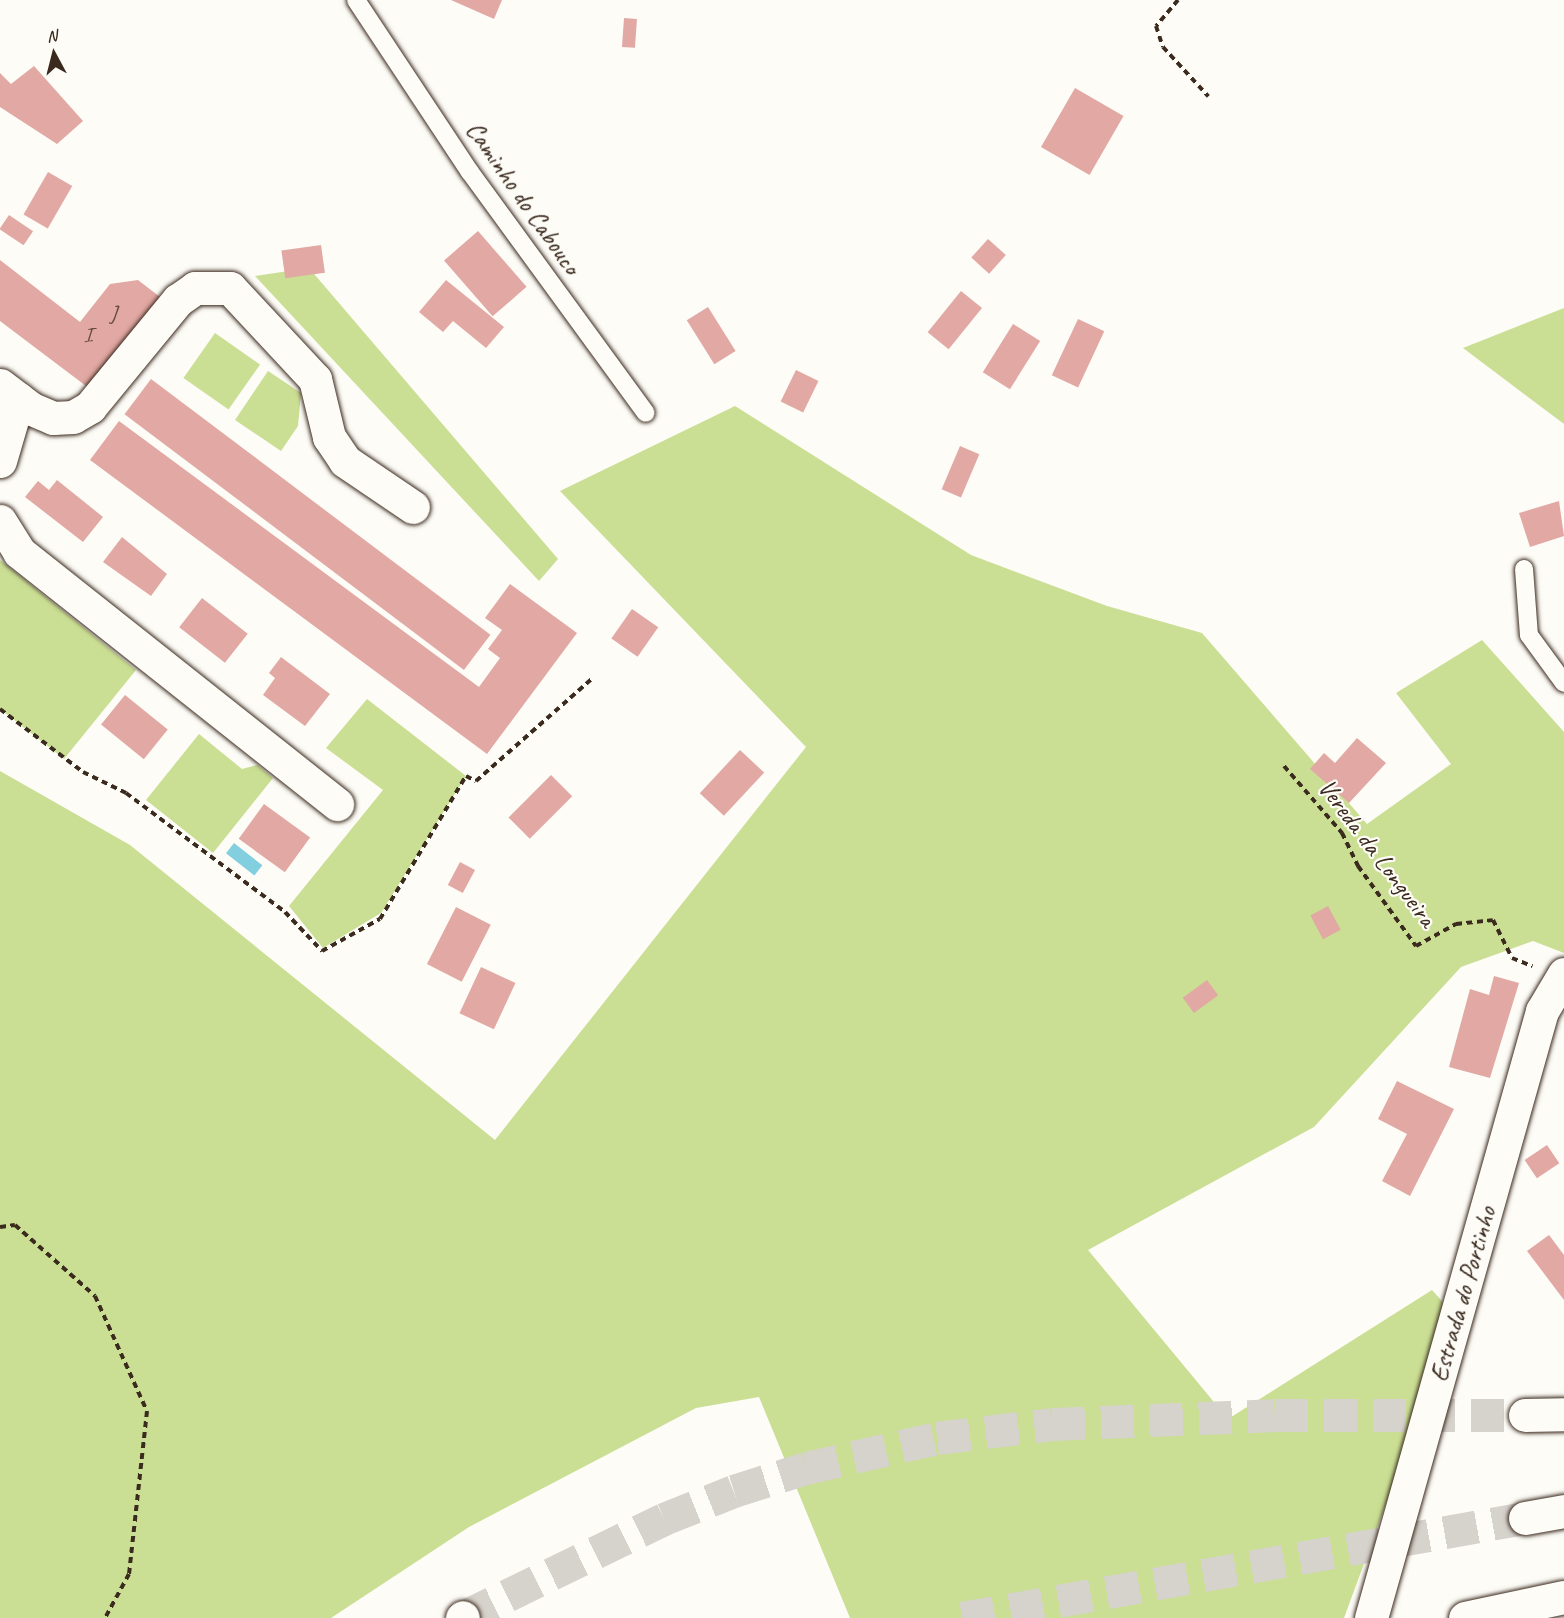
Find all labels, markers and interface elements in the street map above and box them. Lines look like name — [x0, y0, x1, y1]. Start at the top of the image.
north arrow — [24, 24, 84, 84]
text: N — [46, 26, 58, 47]
street label: Caminho do Cabouco — [459, 115, 587, 281]
house number: J — [110, 301, 116, 327]
house number: I — [84, 323, 92, 349]
street label: Vereda da Longueira — [1311, 773, 1443, 933]
street label: Estrada do Portinho — [1423, 1203, 1503, 1385]

